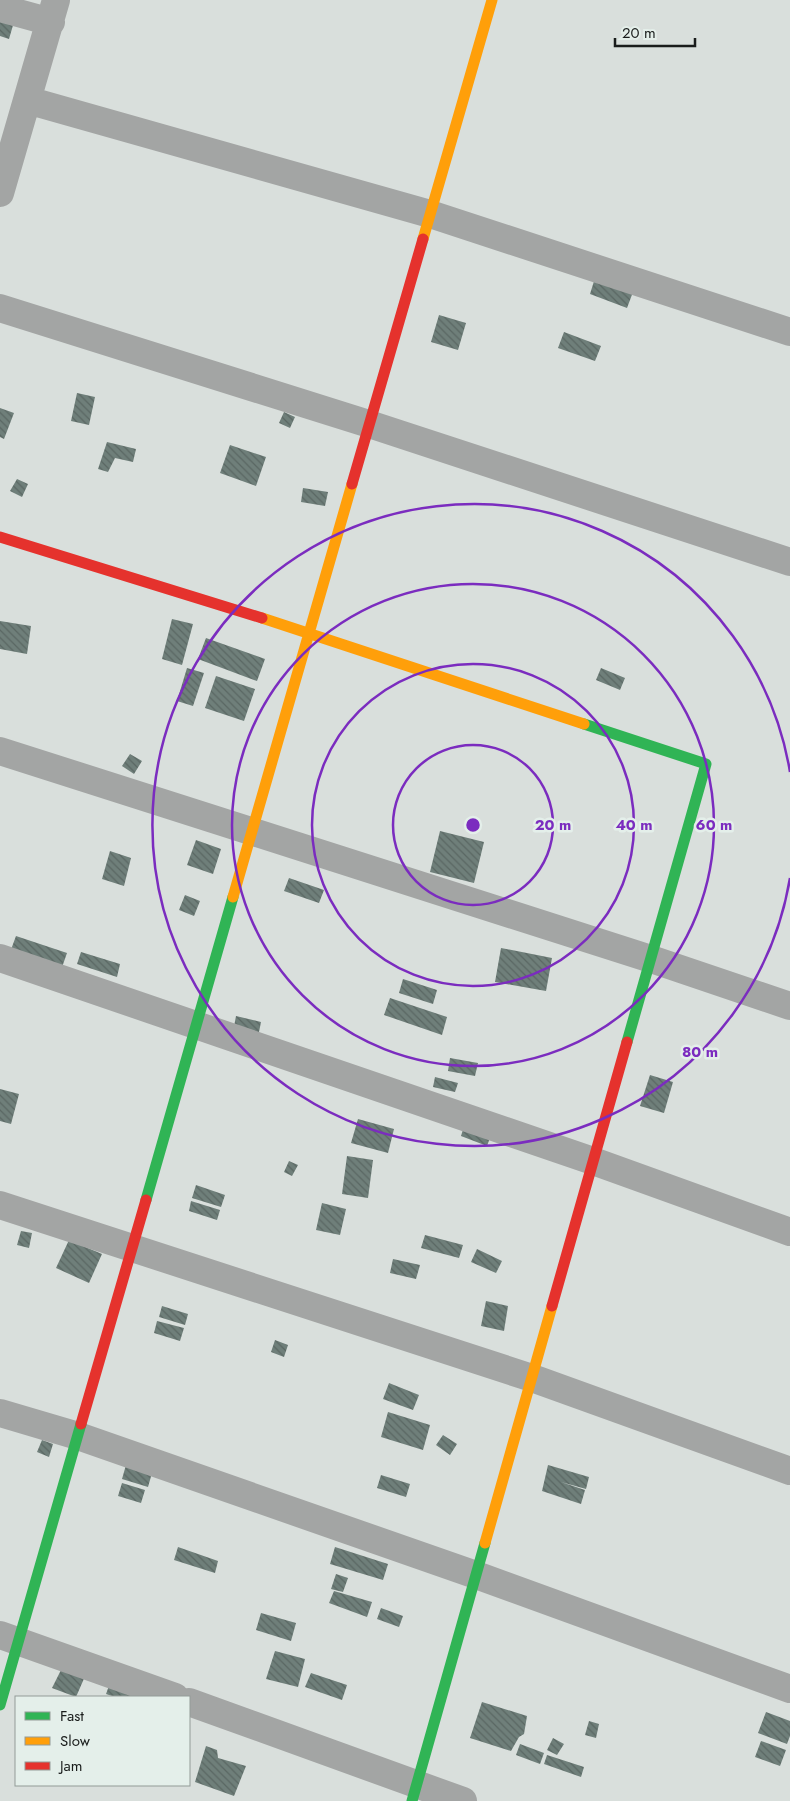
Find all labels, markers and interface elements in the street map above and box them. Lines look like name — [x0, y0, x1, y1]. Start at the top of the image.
scale bar — [615, 15, 695, 47]
text: 20 m — [622, 22, 656, 44]
text: 20 m — [535, 814, 571, 836]
text: 40 m — [615, 814, 653, 836]
text: 60 m — [696, 814, 732, 836]
centre of rings — [464, 816, 482, 834]
text: 80 m — [682, 1041, 718, 1063]
legend — [15, 1696, 190, 1786]
text: Fast — [60, 1705, 84, 1727]
text: Slow — [60, 1730, 91, 1752]
text: Jam — [58, 1755, 83, 1777]

